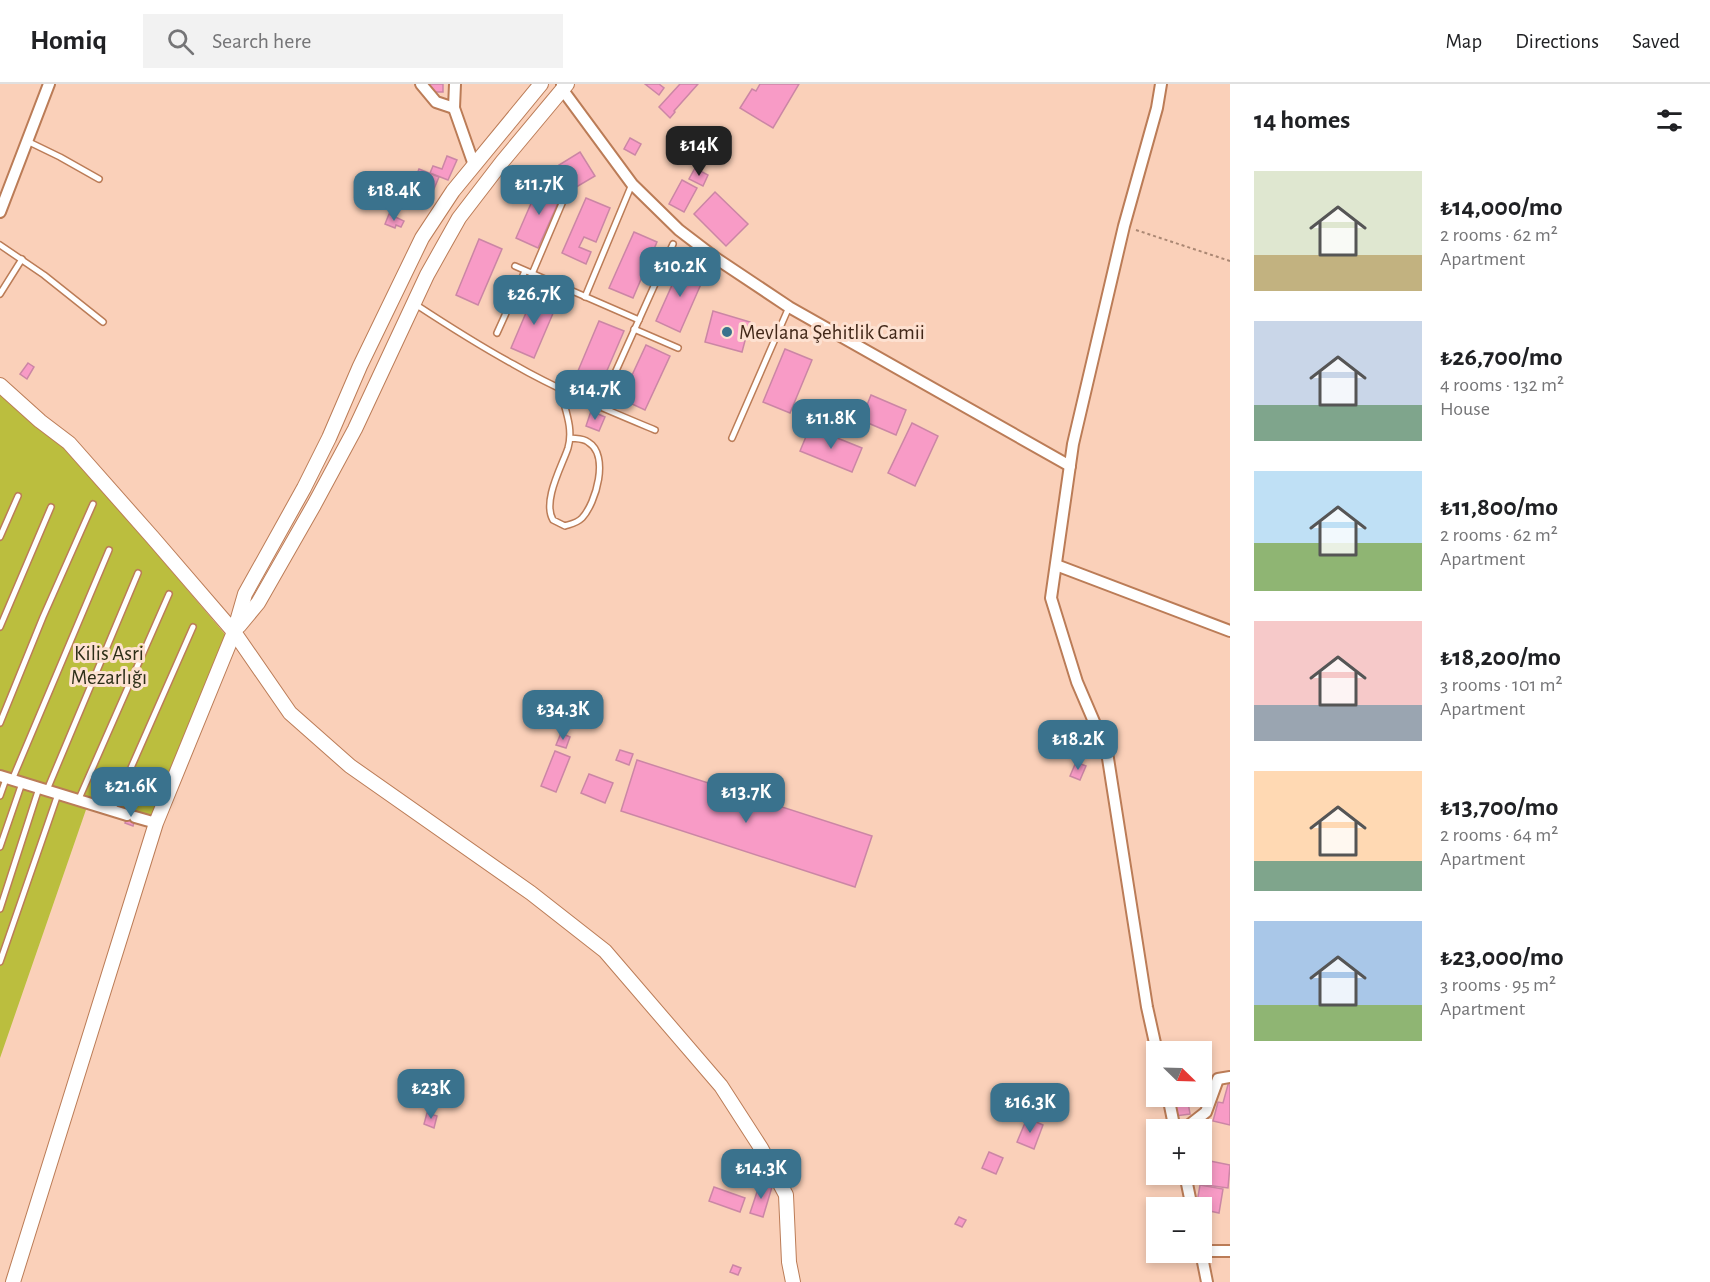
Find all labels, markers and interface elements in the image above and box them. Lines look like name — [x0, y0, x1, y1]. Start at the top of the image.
search box — [143, 14, 563, 68]
icon: search — [164, 25, 197, 58]
text: Homiq — [30, 27, 107, 55]
text: Search here — [212, 30, 312, 52]
text: Map — [1446, 31, 1482, 52]
text: Directions — [1515, 31, 1599, 52]
text: Saved — [1632, 31, 1680, 52]
icon: filters — [1653, 104, 1686, 137]
text: 14 homes — [1254, 107, 1350, 133]
pin: ₺14K — [663, 126, 735, 177]
text: ₺14K — [680, 135, 718, 155]
pin: ₺11.7K — [490, 165, 588, 216]
pin: ₺18.4K — [345, 171, 443, 222]
text: ₺11.7K — [515, 174, 563, 194]
text: ₺18.4K — [368, 180, 420, 200]
text: ₺14,000/mo — [1440, 194, 1563, 220]
icon: home — [1302, 195, 1374, 267]
text: 2 rooms · 62 m² — [1440, 225, 1558, 245]
pin: ₺10.2K — [631, 247, 729, 298]
text: Apartment — [1440, 249, 1525, 269]
text: ₺10.2K — [654, 256, 706, 276]
pin: ₺26.7K — [485, 275, 583, 326]
text: ₺26.7K — [507, 284, 561, 304]
place label: Mevlana Şehitlik Camii — [739, 322, 925, 343]
marker: Mevlana Şehitlik Camii — [720, 325, 734, 339]
text: ₺26,700/mo — [1440, 344, 1563, 370]
icon: home — [1302, 345, 1374, 417]
pin: ₺14.7K — [546, 370, 644, 421]
text: 4 rooms · 132 m² — [1440, 375, 1564, 395]
text: ₺14.7K — [569, 379, 621, 399]
pin: ₺11.8K — [782, 399, 880, 450]
text: House — [1440, 399, 1490, 419]
text: ₺11.8K — [806, 408, 856, 428]
text: ₺11,800/mo — [1440, 494, 1558, 520]
icon: home — [1302, 495, 1374, 567]
text: 2 rooms · 62 m² — [1440, 525, 1558, 545]
text: Apartment — [1440, 549, 1525, 569]
park label: Kilis Asri Mezarlığı — [71, 643, 147, 688]
text: ₺18,200/mo — [1440, 644, 1561, 670]
icon: home — [1302, 645, 1374, 717]
text: 3 rooms · 101 m² — [1440, 675, 1563, 695]
pin: ₺34.3K — [514, 690, 612, 741]
text: ₺34.3K — [537, 699, 589, 719]
text: Apartment — [1440, 699, 1525, 719]
pin: ₺18.2K — [1029, 720, 1127, 771]
text: ₺18.2K — [1052, 729, 1104, 749]
pin: ₺21.6K — [82, 767, 180, 818]
pin: ₺13.7K — [697, 773, 795, 824]
text: ₺21.6K — [105, 776, 157, 796]
text: ₺13.7K — [721, 782, 771, 802]
text: ₺13,700/mo — [1440, 794, 1558, 820]
icon: home — [1302, 795, 1374, 867]
text: 2 rooms · 64 m² — [1440, 825, 1558, 845]
text: Apartment — [1440, 849, 1525, 869]
text: ₺23,000/mo — [1440, 944, 1564, 970]
icon: home — [1302, 945, 1374, 1017]
text: 3 rooms · 95 m² — [1440, 975, 1556, 995]
text: Apartment — [1440, 999, 1525, 1019]
north arrow — [1146, 1041, 1212, 1107]
map controls — [1146, 1041, 1212, 1263]
pin: ₺23K — [395, 1069, 467, 1120]
text: ₺23K — [411, 1078, 451, 1098]
pin: ₺16.3K — [981, 1083, 1079, 1134]
text: ₺16.3K — [1004, 1092, 1056, 1112]
button: + — [1146, 1119, 1212, 1185]
pin: ₺14.3K — [712, 1149, 810, 1200]
text: ₺14.3K — [735, 1158, 787, 1178]
button: − — [1146, 1197, 1212, 1263]

